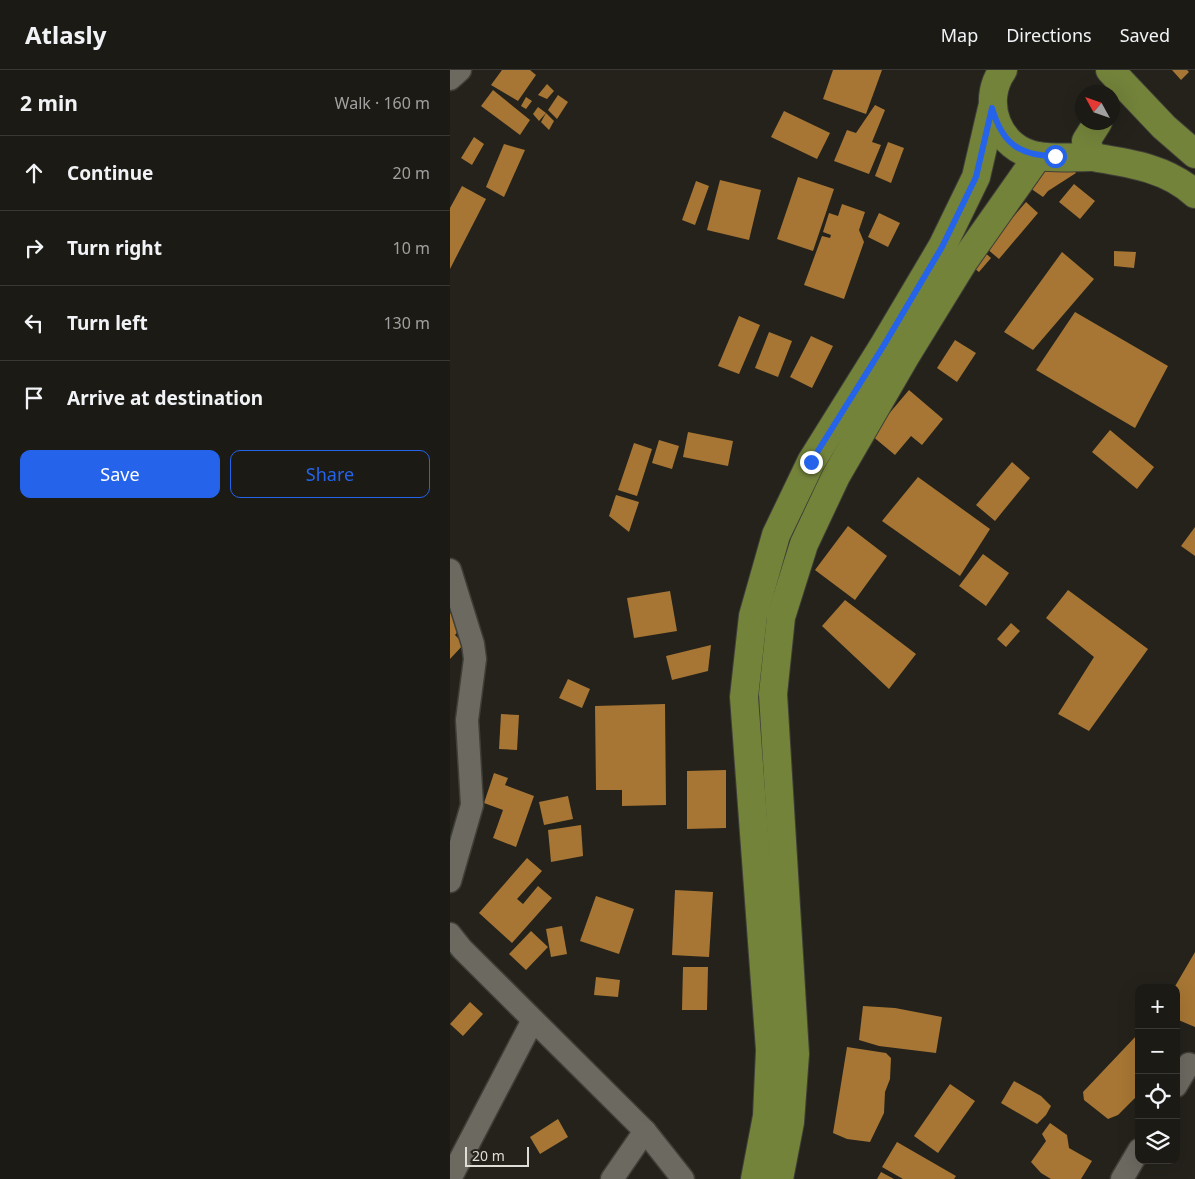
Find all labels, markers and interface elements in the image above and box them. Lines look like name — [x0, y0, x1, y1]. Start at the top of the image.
text: Atlasly — [25, 18, 106, 51]
text: Map — [941, 23, 978, 47]
text: Directions — [1006, 23, 1092, 47]
text: Saved — [1120, 23, 1170, 47]
north arrow — [1075, 85, 1120, 130]
text: 2 min — [20, 89, 78, 117]
text: Walk · 160 m — [335, 92, 430, 114]
route start — [1044, 145, 1067, 168]
icon: ahead — [20, 159, 48, 187]
text: Continue — [67, 160, 153, 186]
text: 20 m — [393, 162, 430, 184]
icon: right — [20, 234, 48, 262]
text: Turn right — [67, 235, 162, 261]
text: 10 m — [393, 237, 430, 259]
icon: left — [20, 309, 48, 337]
text: Turn left — [67, 310, 148, 336]
text: 130 m — [383, 312, 430, 334]
icon: arrive — [20, 384, 48, 412]
text: Arrive at destination — [67, 385, 263, 411]
button: Save — [20, 450, 220, 498]
button: Share — [230, 450, 430, 498]
route end — [800, 451, 823, 474]
map controls — [1135, 984, 1180, 1164]
button: + — [1135, 984, 1180, 1029]
button: − — [1135, 1029, 1180, 1074]
button: locate — [1135, 1074, 1180, 1119]
button: layers — [1135, 1119, 1180, 1164]
scale bar — [465, 1144, 529, 1167]
text: 20 m — [472, 1146, 505, 1165]

